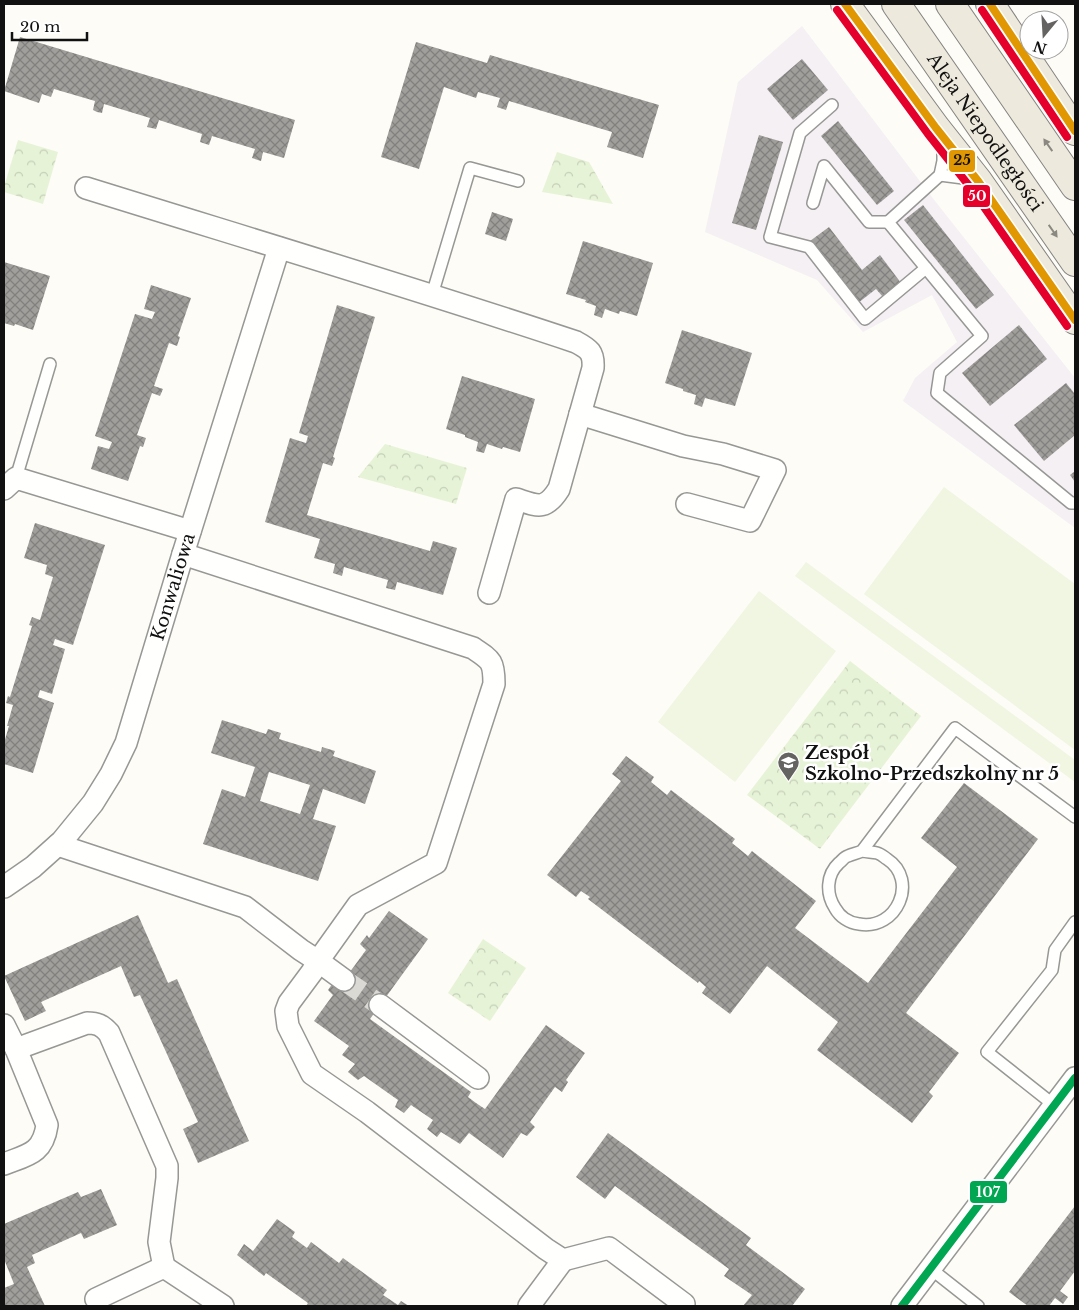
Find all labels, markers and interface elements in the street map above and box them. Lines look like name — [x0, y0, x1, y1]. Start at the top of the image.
scale bar — [12, 10, 88, 42]
north arrow — [1019, 10, 1069, 60]
text: 20 m — [20, 17, 60, 36]
text: N — [1031, 37, 1049, 58]
street label: Aleja Niepodległości — [922, 48, 1048, 216]
one-way arrow — [1043, 139, 1053, 152]
line badge: 25 — [948, 149, 976, 173]
text: 25 — [953, 151, 971, 169]
line badge: 50 — [962, 184, 991, 208]
text: 50 — [968, 187, 986, 205]
one-way arrow — [1048, 224, 1058, 237]
street label: Konwaliowa — [147, 530, 200, 643]
place label: Zespół Szkolno-Przedszkolny nr 5 — [805, 742, 1059, 785]
school or university icon: Zespół Szkolno-Przedszkolny nr 5 — [777, 751, 801, 782]
line badge: 107 — [969, 1180, 1008, 1204]
text: 107 — [976, 1183, 1001, 1201]

